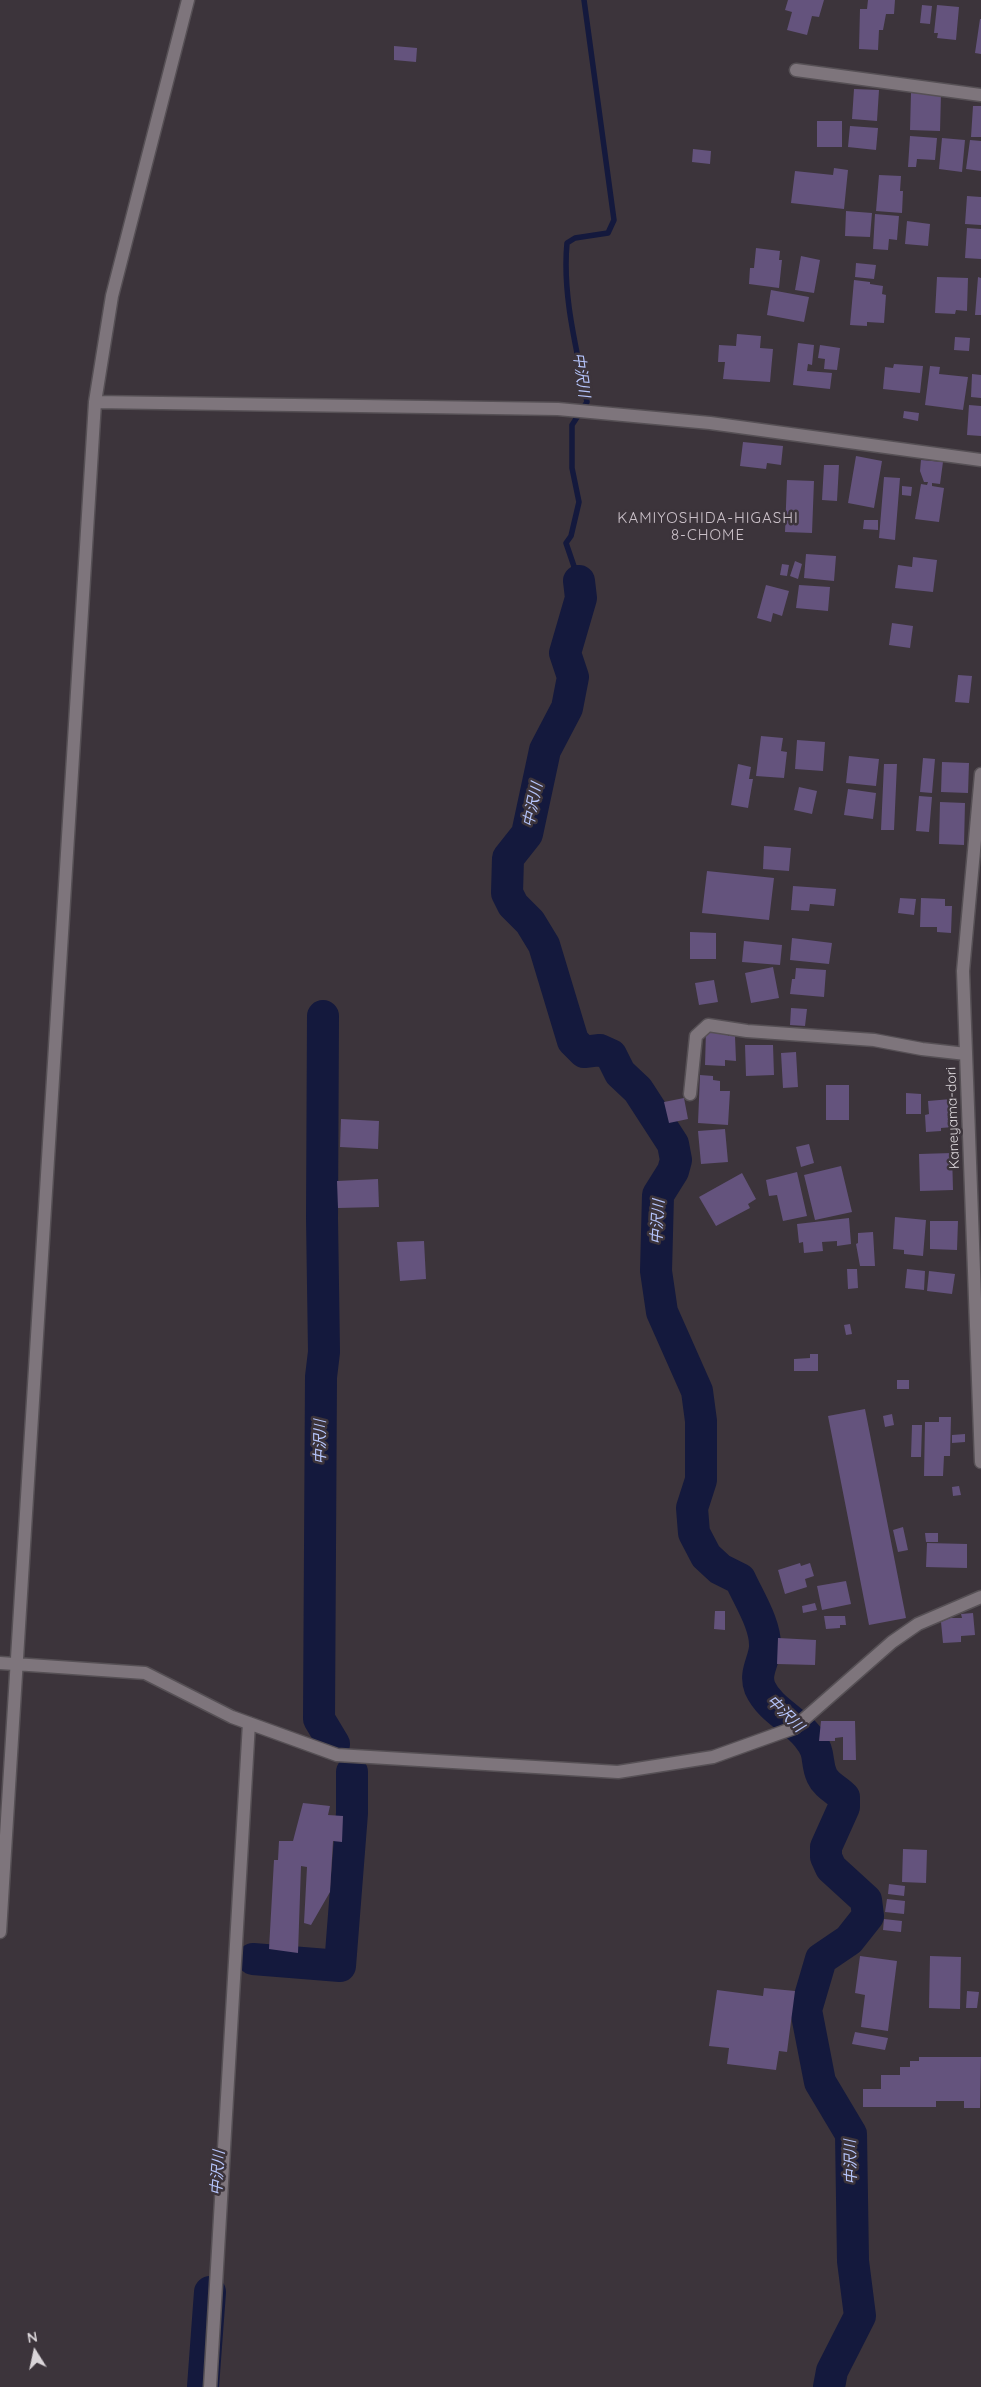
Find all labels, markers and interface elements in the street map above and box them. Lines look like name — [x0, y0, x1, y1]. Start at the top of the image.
water label: 中沢川 — [569, 351, 593, 399]
district label: KAMIYOSHIDA-HIGASHI 8-CHOME — [615, 509, 801, 544]
water label: 中沢川 — [520, 781, 546, 829]
street label: Kaneyama-dori — [943, 1067, 963, 1169]
water label: 中沢川 — [648, 1199, 668, 1245]
water label: 中沢川 — [311, 1420, 329, 1464]
water label: 中沢川 — [763, 1692, 807, 1736]
water label: 中沢川 — [842, 2139, 860, 2185]
water label: 中沢川 — [207, 2150, 229, 2196]
north arrow — [10, 2327, 60, 2377]
text: N — [26, 2327, 39, 2347]

